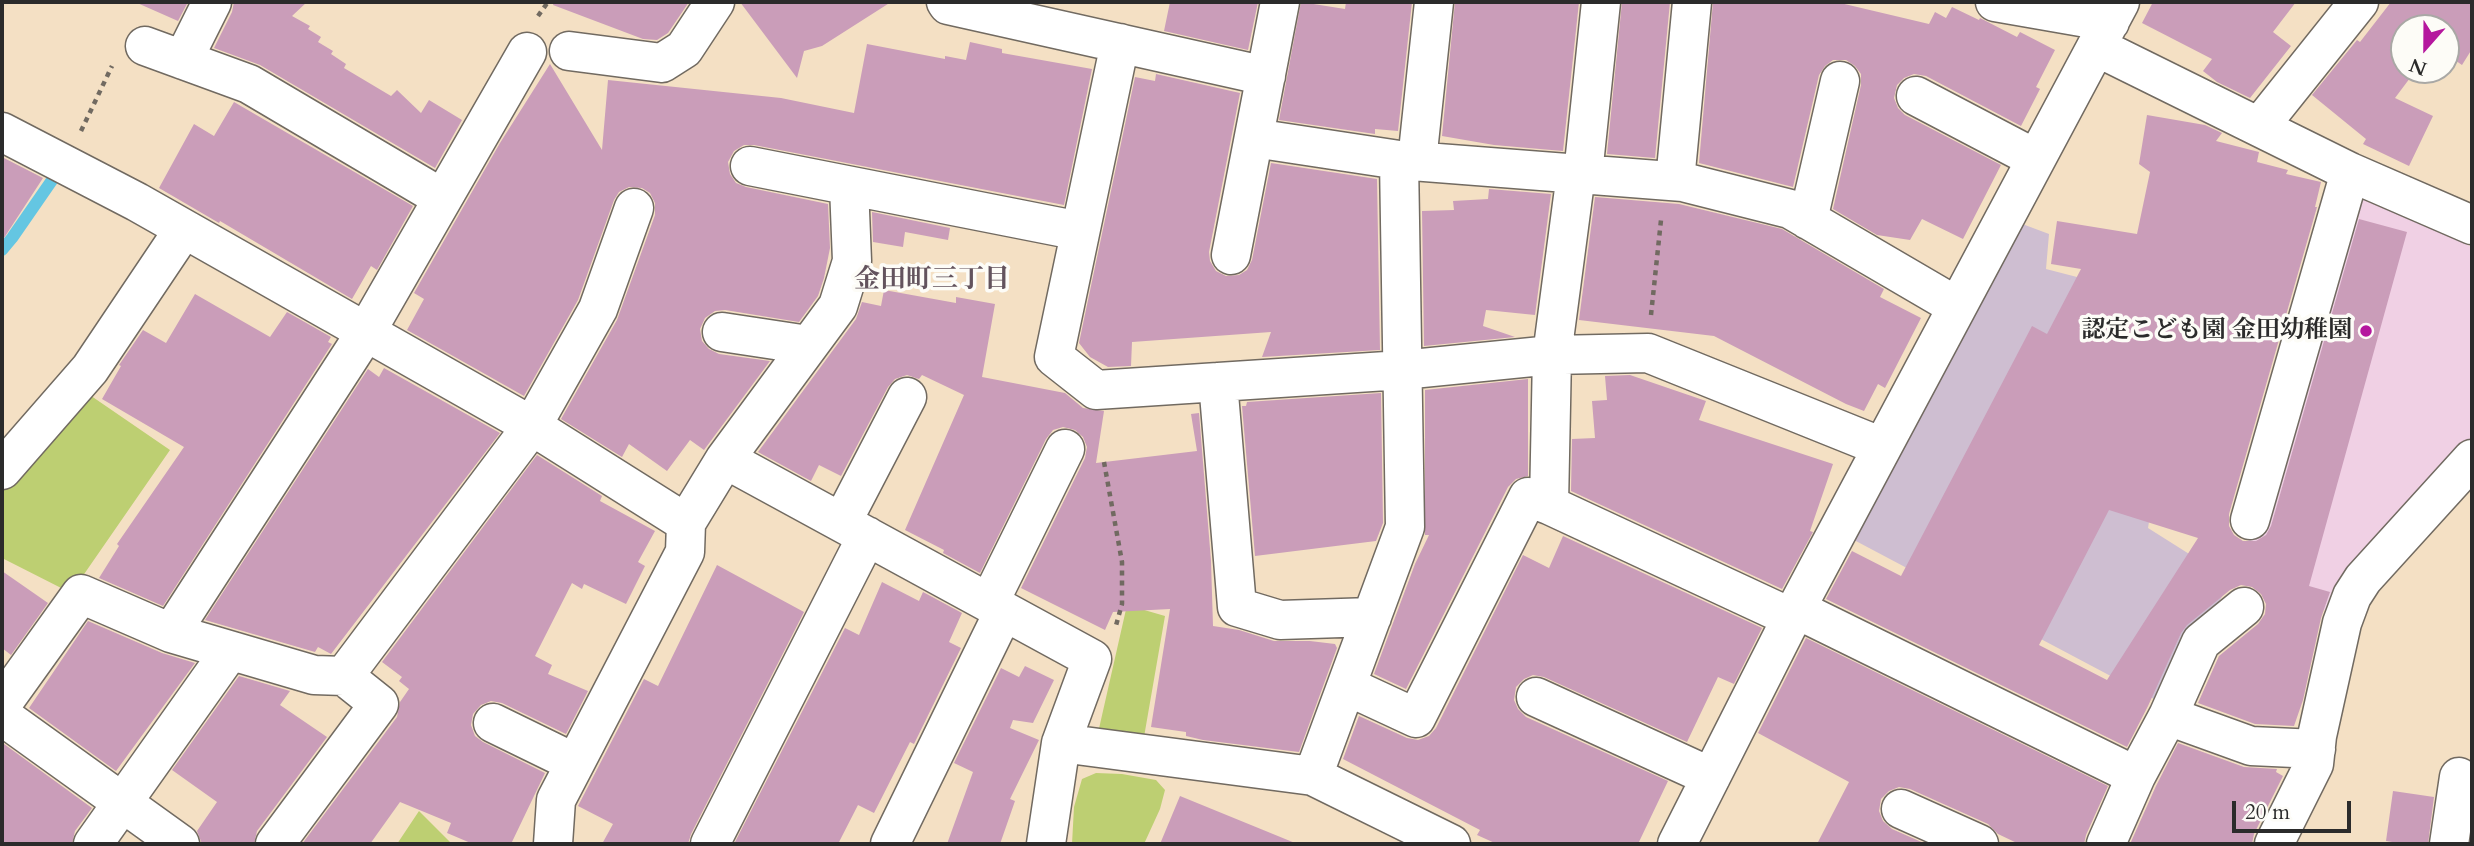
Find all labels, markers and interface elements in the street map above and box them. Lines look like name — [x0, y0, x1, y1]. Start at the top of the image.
north arrow — [2390, 14, 2460, 84]
text: N — [2406, 52, 2431, 82]
district label: 金田町三丁目 — [854, 265, 1010, 297]
place label: 認定こども園 金田幼稚園 — [2082, 317, 2352, 345]
marker: 認定こども園 金田幼稚園 — [2358, 323, 2374, 339]
scale bar — [2236, 786, 2355, 830]
text: 20 m — [2245, 798, 2290, 827]

